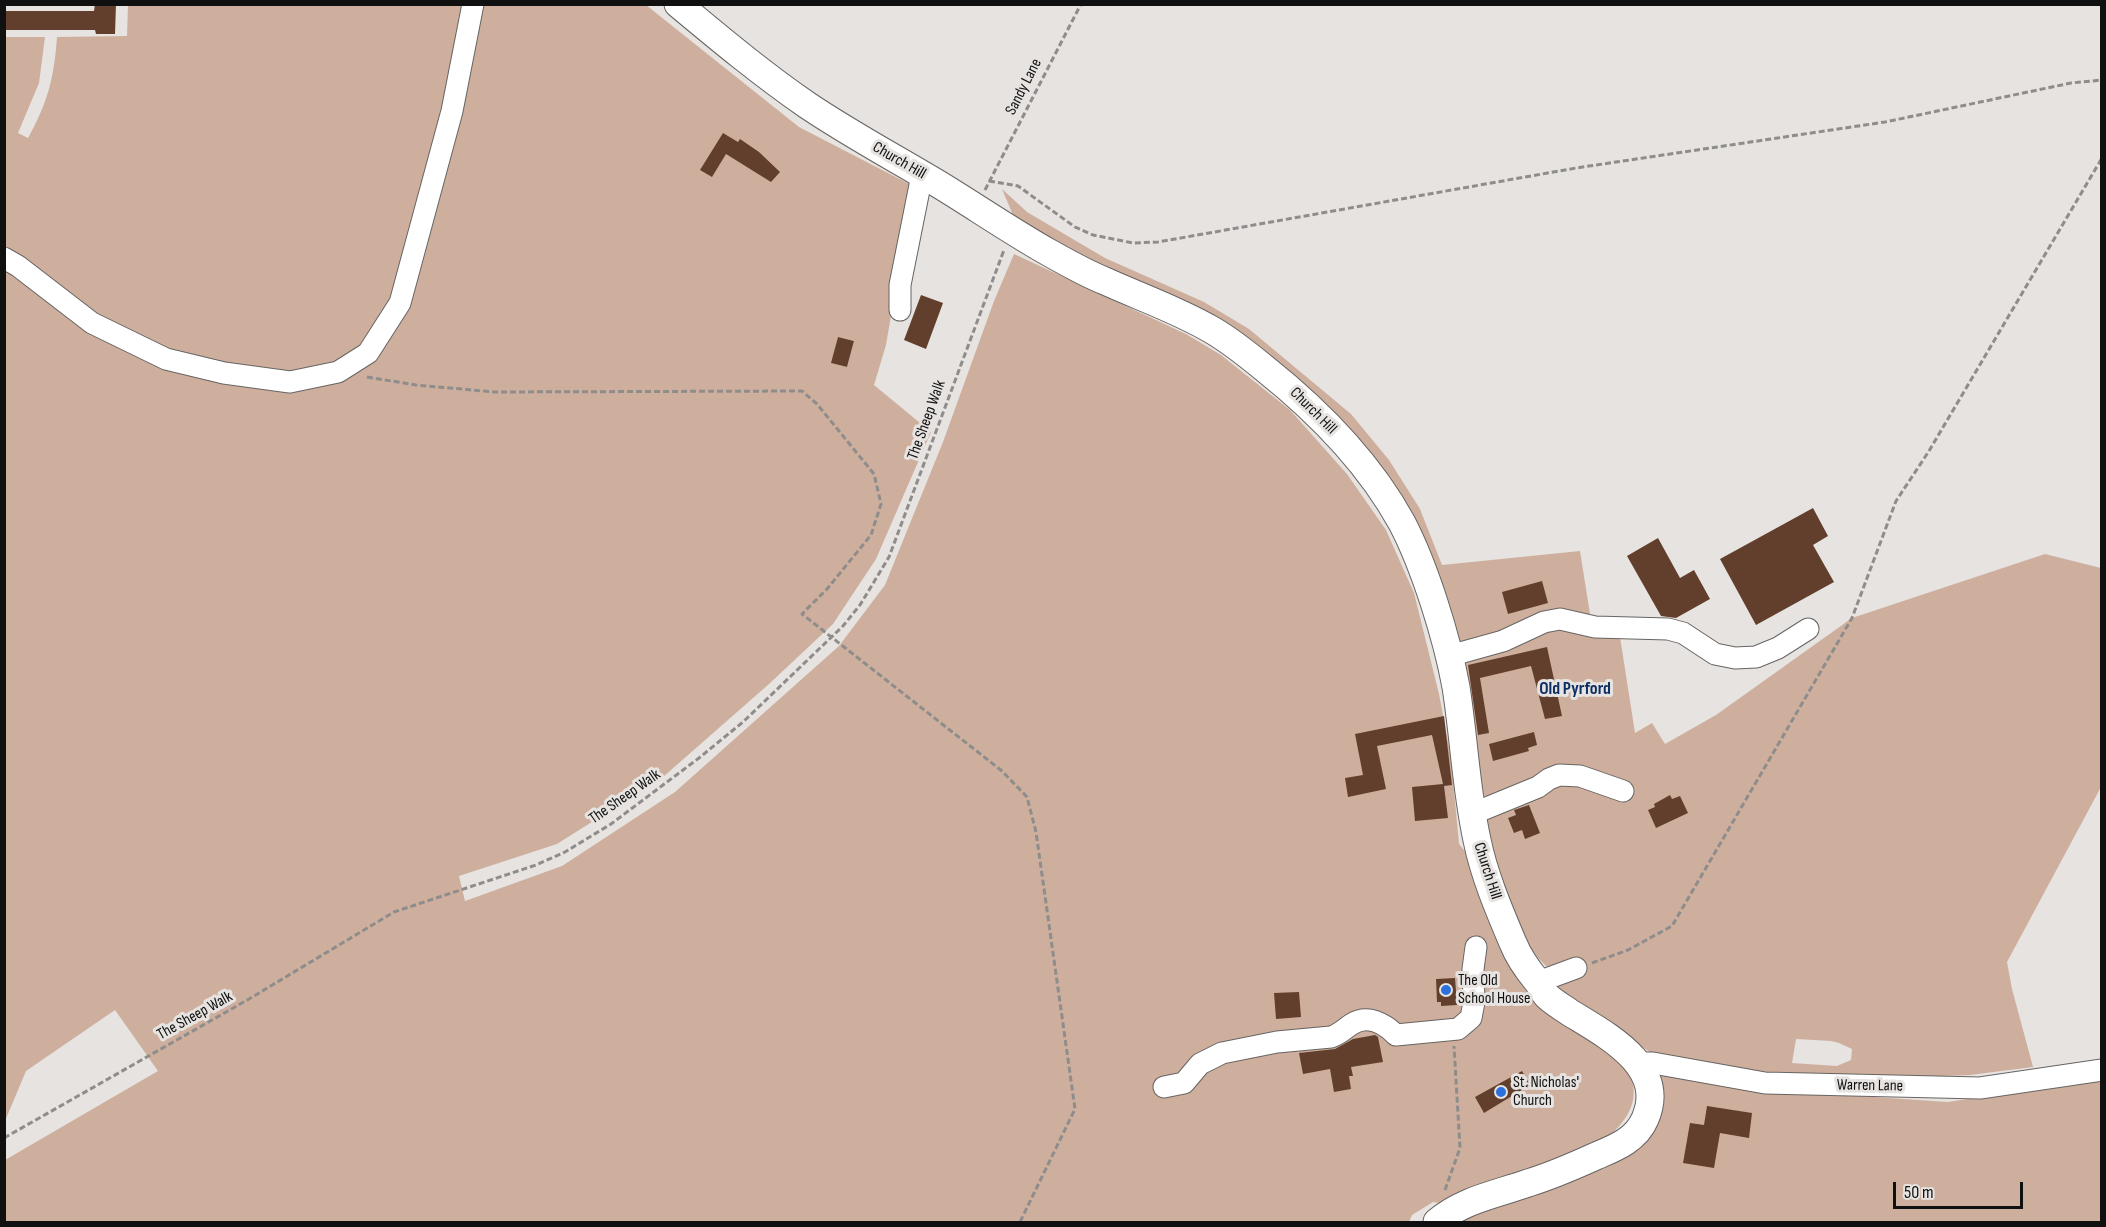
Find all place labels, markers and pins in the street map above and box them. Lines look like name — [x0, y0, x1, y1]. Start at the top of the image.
place label: The Old School House — [1458, 971, 1531, 1009]
marker: The Old School House — [1439, 983, 1453, 997]
place label: St. Nicholas' Church — [1513, 1073, 1579, 1111]
marker: St. Nicholas' Church — [1494, 1085, 1508, 1099]

